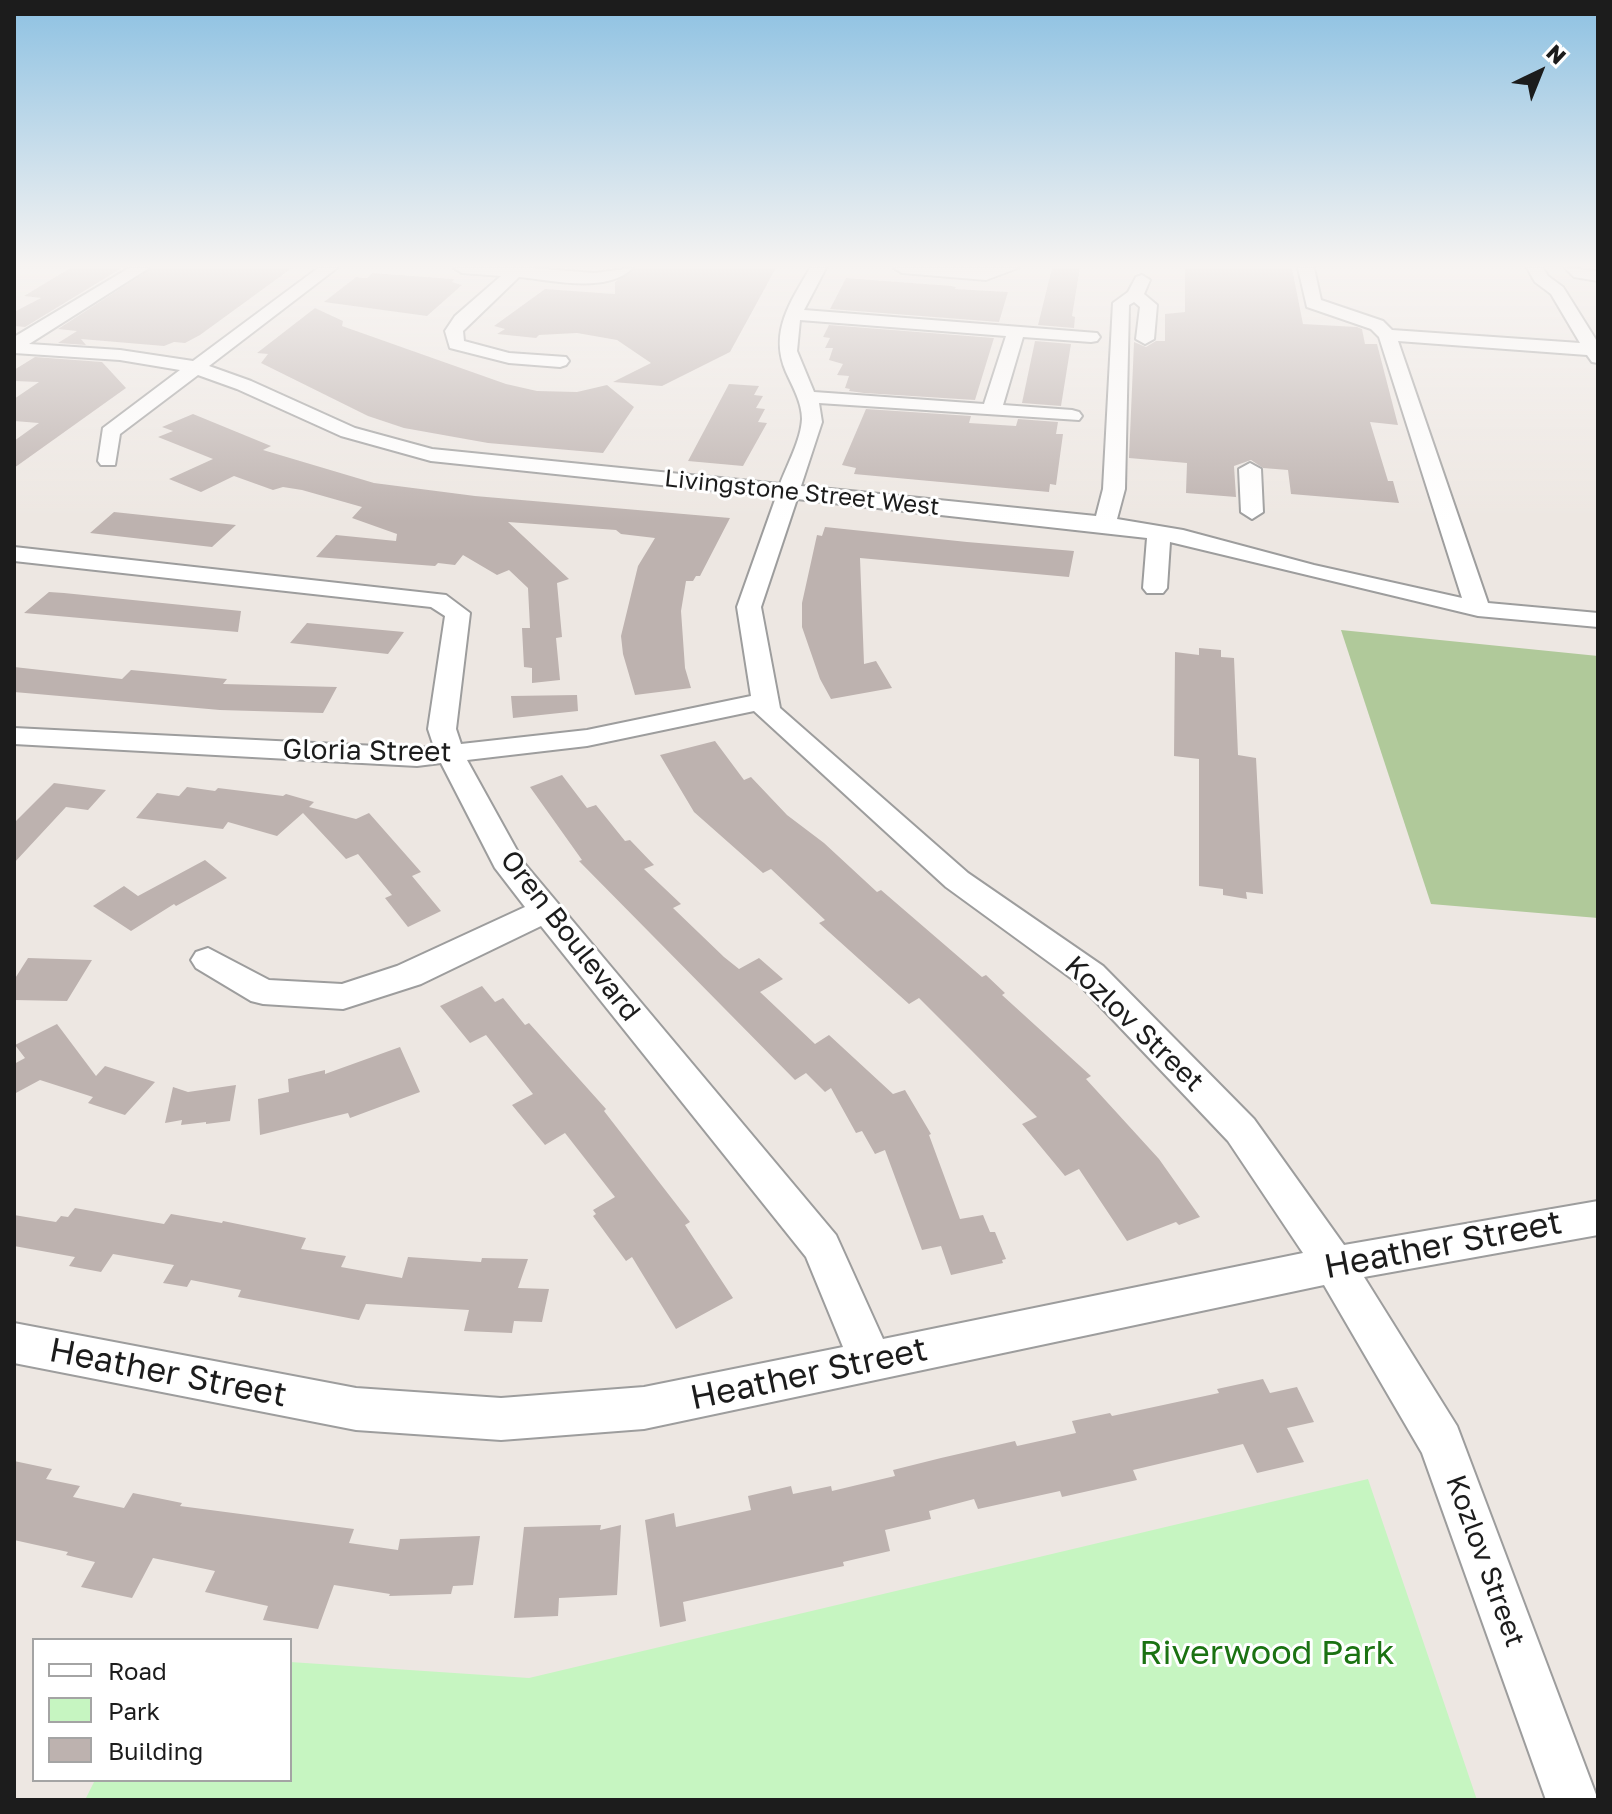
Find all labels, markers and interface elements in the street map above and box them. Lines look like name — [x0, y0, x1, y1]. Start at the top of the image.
north arrow — [1500, 32, 1580, 112]
text: N — [1541, 38, 1572, 70]
street label: Livingstone Street West — [663, 464, 941, 522]
street label: Gloria Street — [282, 733, 452, 769]
street label: Oren Boulevard — [493, 844, 647, 1028]
street label: Kozlov Street — [1057, 949, 1211, 1099]
street label: Heather Street — [1321, 1202, 1565, 1288]
street label: Heather Street — [687, 1329, 931, 1419]
street label: Heather Street — [46, 1330, 290, 1416]
street label: Kozlov Street — [1438, 1471, 1532, 1651]
park label: Riverwood Park — [1139, 1633, 1395, 1673]
legend — [32, 1638, 292, 1782]
text: Road — [108, 1656, 167, 1685]
text: Park — [108, 1696, 160, 1725]
text: Building — [108, 1736, 203, 1765]

